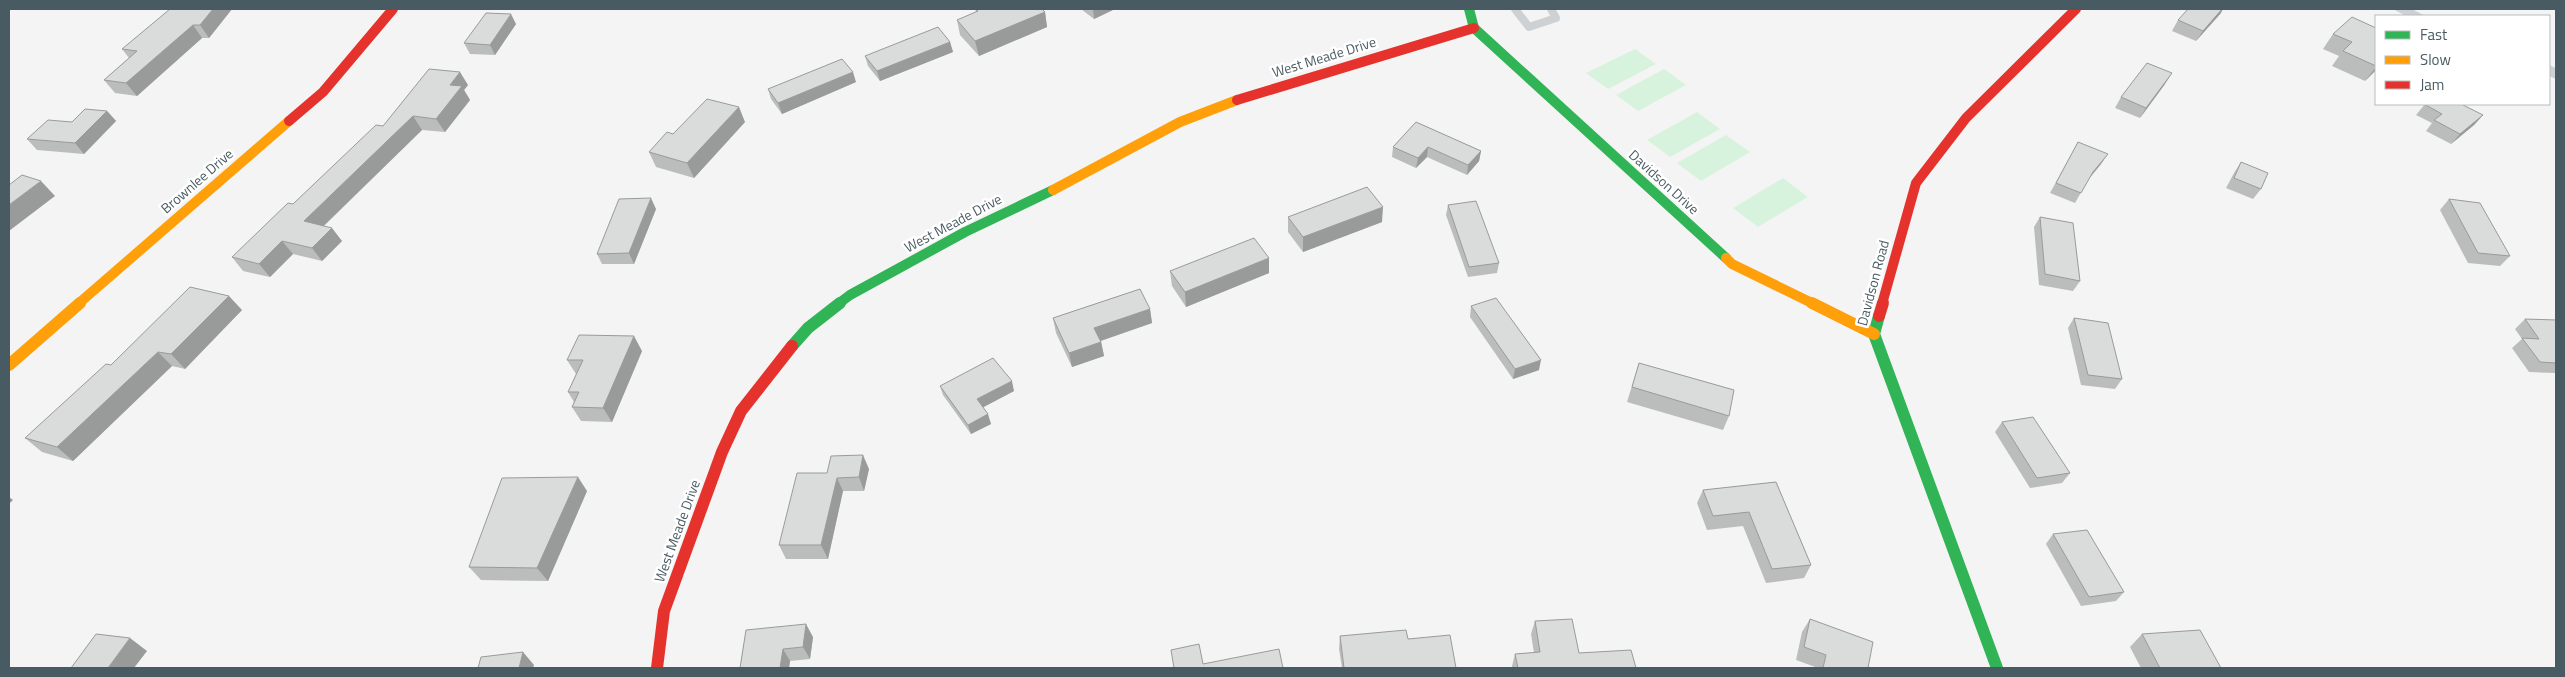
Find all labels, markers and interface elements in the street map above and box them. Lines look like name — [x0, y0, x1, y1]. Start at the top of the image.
legend — [2375, 15, 2550, 105]
text: Fast — [2420, 23, 2448, 46]
street label: West Meade Drive — [1269, 31, 1378, 82]
text: Slow — [2420, 48, 2451, 71]
text: Jam — [2420, 73, 2444, 96]
street label: Brownlee Drive — [156, 143, 237, 218]
street label: Davidson Drive — [1624, 144, 1704, 219]
street label: West Meade Drive — [900, 188, 1005, 257]
street label: Davidson Road — [1851, 238, 1894, 328]
street label: West Meade Drive — [648, 477, 705, 585]

